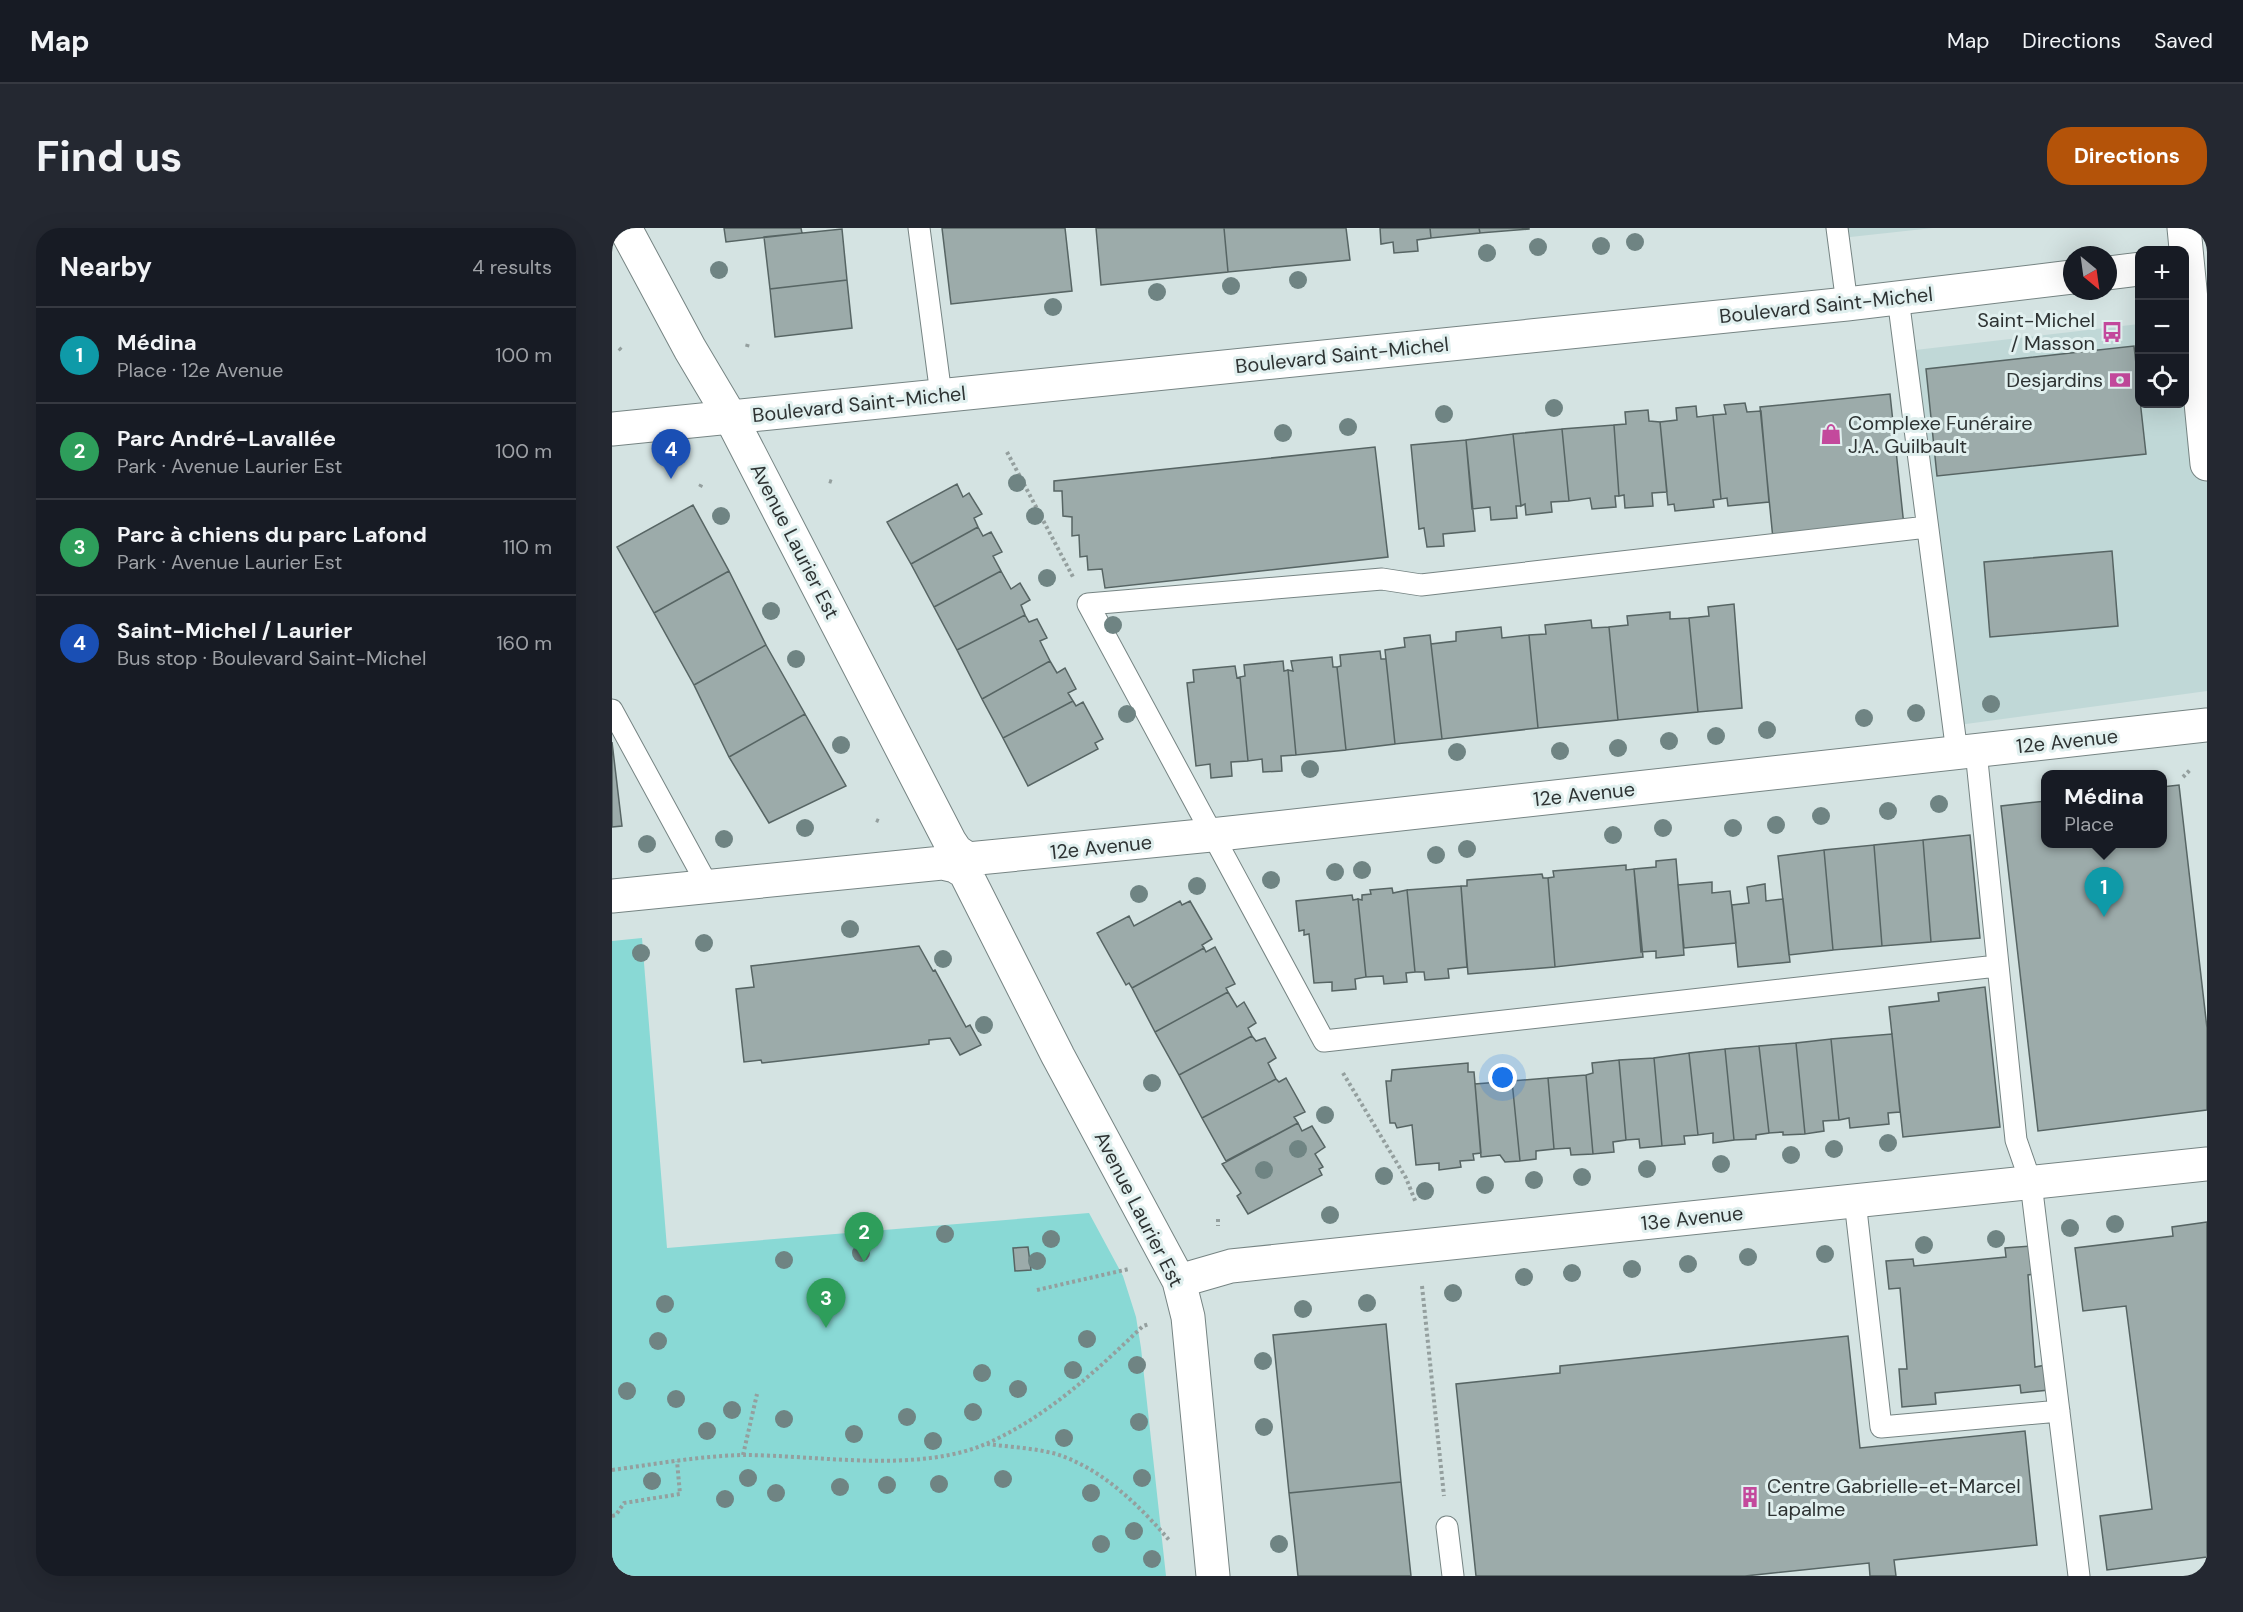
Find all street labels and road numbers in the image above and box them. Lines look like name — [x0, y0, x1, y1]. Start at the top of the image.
street label: Boulevard Saint-Michel — [1718, 281, 1934, 329]
street label: Boulevard Saint-Michel — [1234, 331, 1450, 379]
street label: Boulevard Saint-Michel — [751, 380, 967, 428]
street label: Avenue Laurier Est — [745, 459, 846, 623]
street label: 12e Avenue — [2015, 723, 2119, 759]
street label: 12e Avenue — [1532, 776, 1636, 812]
street label: 12e Avenue — [1049, 829, 1153, 865]
street label: Avenue Laurier Est — [1089, 1127, 1190, 1291]
street label: 13e Avenue — [1640, 1200, 1744, 1236]

